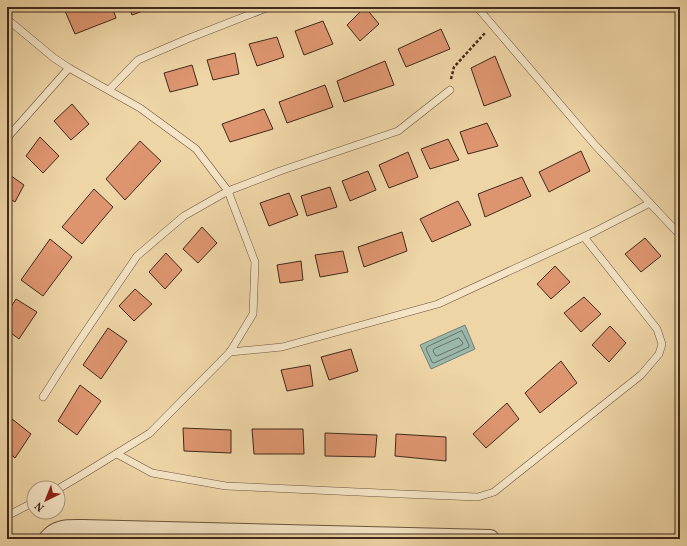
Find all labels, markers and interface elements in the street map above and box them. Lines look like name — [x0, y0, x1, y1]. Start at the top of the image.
north arrow — [26, 480, 66, 520]
text: N — [32, 498, 48, 514]

